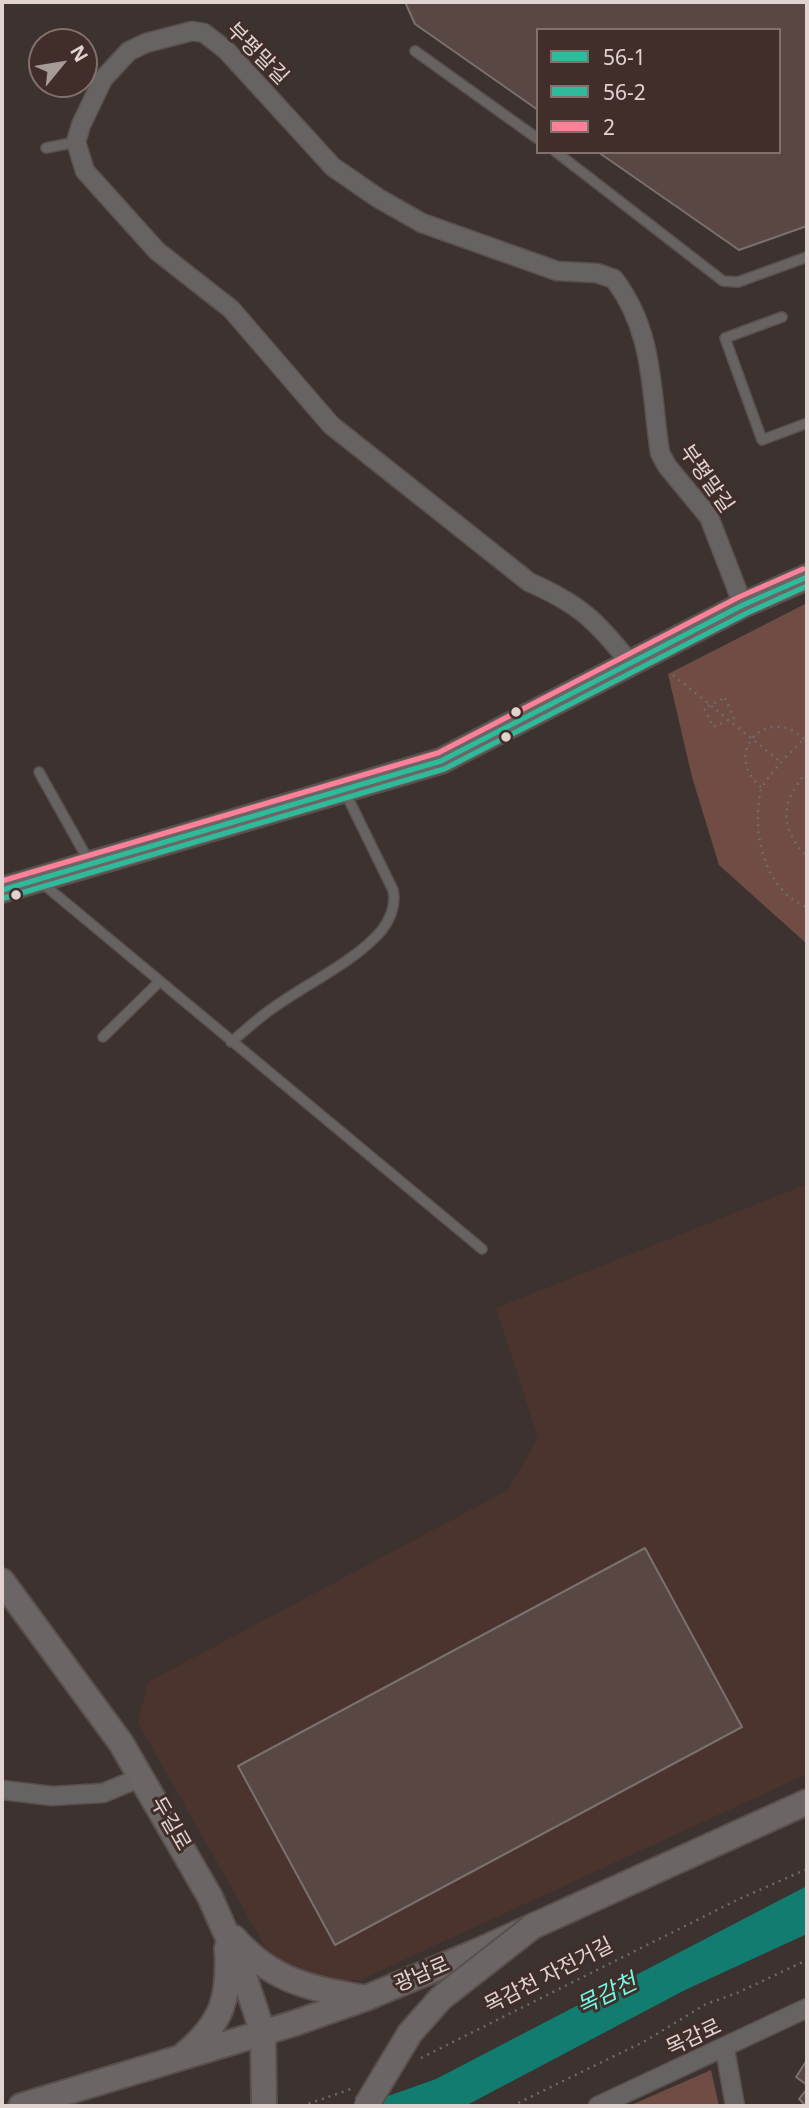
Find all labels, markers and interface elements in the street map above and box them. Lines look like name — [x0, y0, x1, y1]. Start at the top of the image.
street label: 부평말길 — [221, 18, 293, 90]
north arrow — [28, 28, 98, 98]
legend — [536, 28, 781, 154]
text: N — [64, 40, 95, 67]
text: 56-1 — [603, 43, 646, 71]
text: 56-2 — [603, 78, 646, 106]
text: 2 — [603, 113, 615, 141]
street label: 부평말길 — [674, 440, 738, 518]
unlabelled marker — [509, 705, 523, 719]
unlabelled marker — [499, 730, 513, 744]
unlabelled marker — [9, 888, 23, 902]
street label: 두길로 — [145, 1793, 195, 1855]
street label: 목감천 자전거길 — [481, 1933, 617, 2019]
street label: 광남로 — [390, 1952, 454, 1998]
water label: 목감천 — [572, 1969, 642, 2021]
street label: 목감로 — [662, 2014, 726, 2062]

